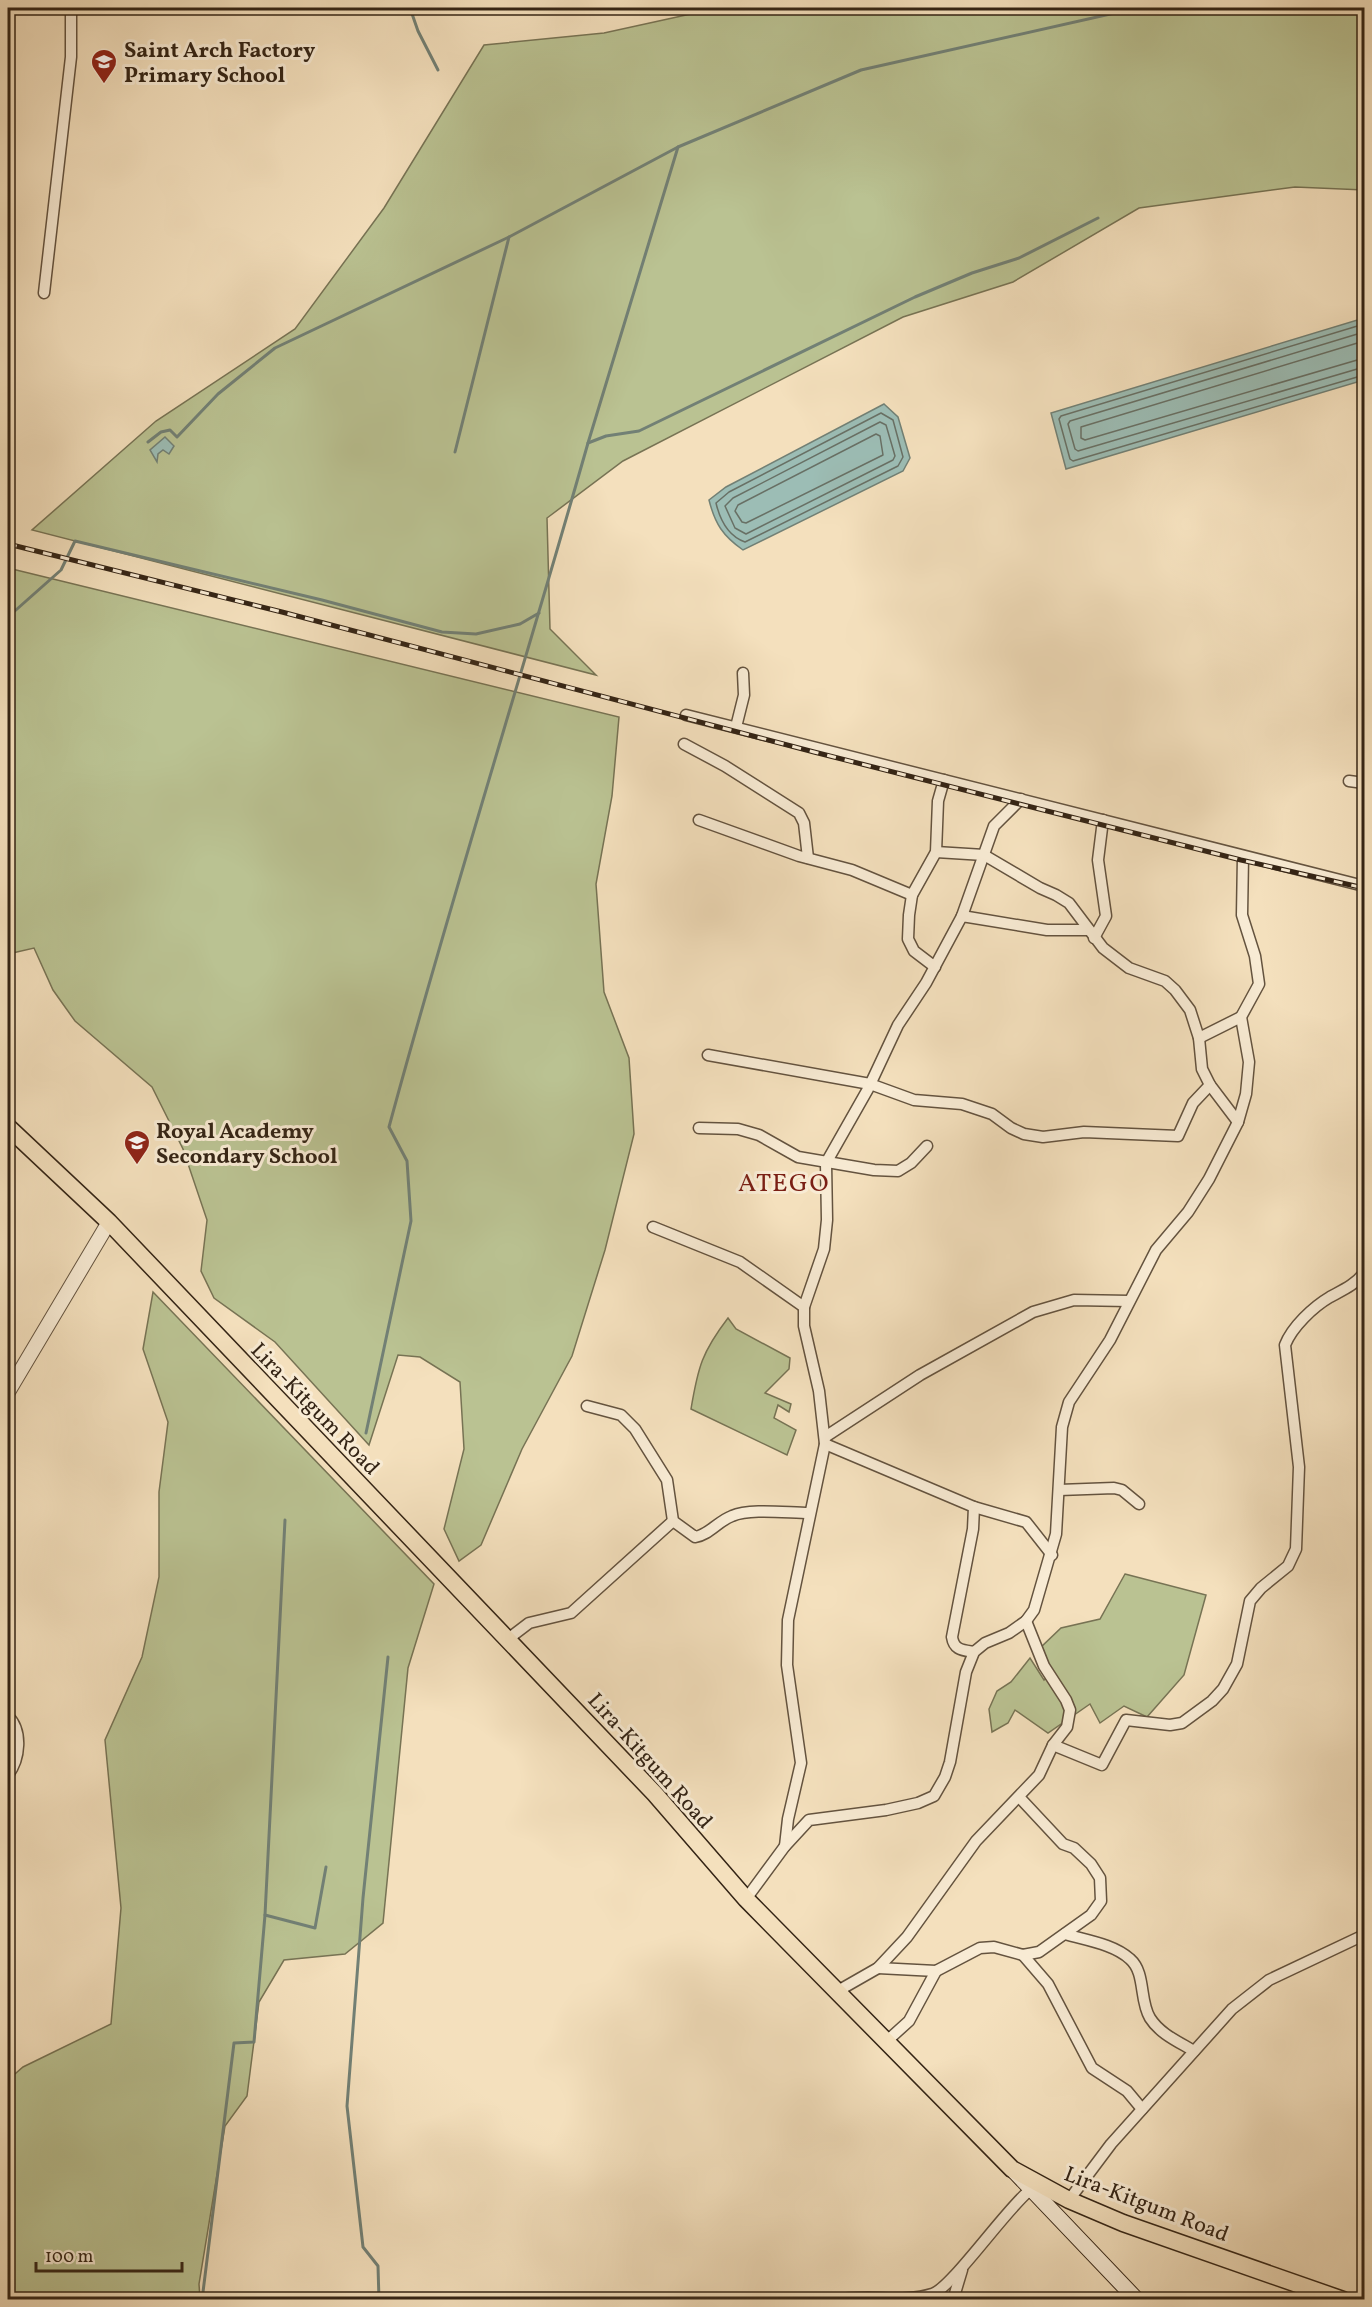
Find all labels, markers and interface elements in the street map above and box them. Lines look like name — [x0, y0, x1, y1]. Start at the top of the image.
place label: Saint Arch Factory Primary School — [124, 36, 316, 92]
school or university icon: Saint Arch Factory Primary School — [89, 47, 119, 85]
place label: Royal Academy Secondary School — [156, 1117, 338, 1173]
school or university icon: Royal Academy Secondary School — [122, 1128, 152, 1166]
district label: ATEGO — [738, 1166, 830, 1202]
street label: Lira-Kitgum Road — [243, 1336, 386, 1483]
street label: Lira-Kitgum Road — [579, 1687, 719, 1837]
street label: Lira-Kitgum Road — [1059, 2160, 1233, 2251]
scale bar — [36, 2235, 182, 2273]
text: 100 m — [45, 2245, 94, 2270]

